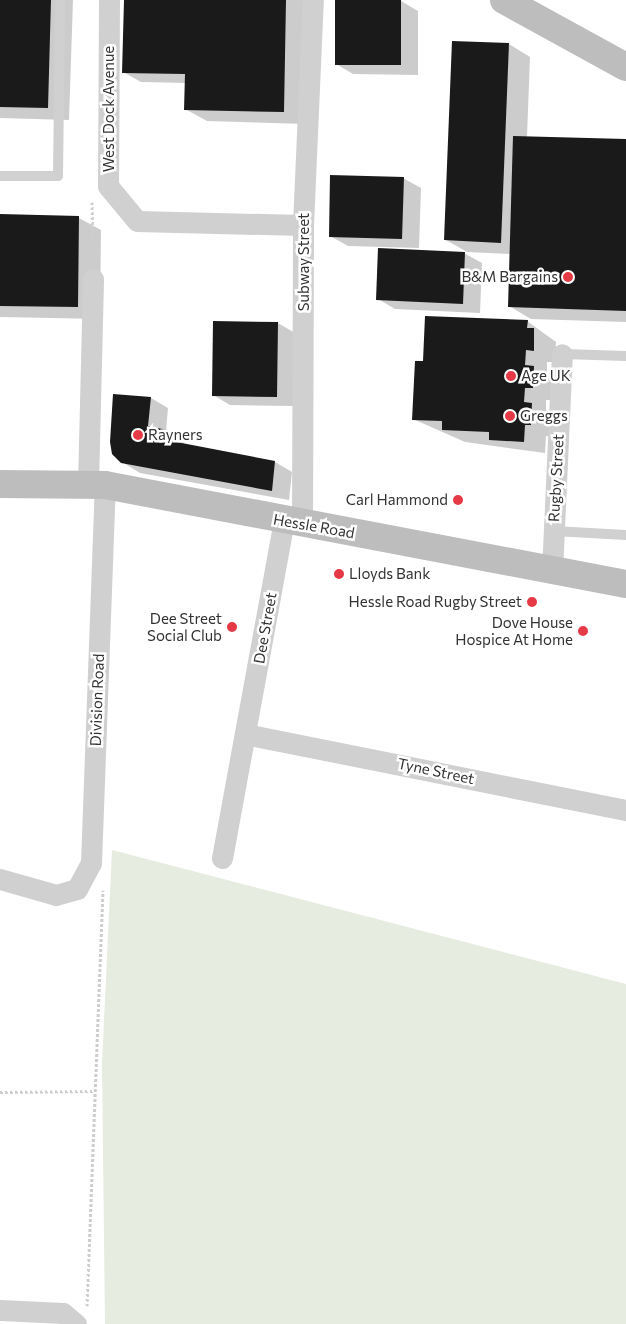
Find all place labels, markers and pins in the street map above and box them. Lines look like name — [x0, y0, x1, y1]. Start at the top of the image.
place label: B&M Bargains — [461, 268, 558, 286]
marker: B&M Bargains — [562, 271, 574, 283]
place label: Age UK — [521, 367, 571, 385]
marker: Age UK — [505, 370, 517, 382]
place label: Greggs — [520, 407, 568, 425]
marker: Greggs — [504, 410, 516, 422]
place label: Rayners — [148, 426, 203, 444]
marker: Rayners — [132, 429, 144, 441]
place label: Carl Hammond — [346, 491, 448, 509]
marker: Carl Hammond — [452, 494, 464, 506]
place label: Lloyds Bank — [349, 565, 430, 583]
marker: Lloyds Bank — [333, 568, 345, 580]
place label: Hessle Road Rugby Street — [349, 593, 522, 611]
marker: Hessle Road Rugby Street — [526, 596, 538, 608]
place label: Dee Street Social Club — [147, 609, 222, 644]
place label: Dove House Hospice At Home — [455, 613, 573, 648]
marker: Dee Street Social Club — [226, 621, 238, 633]
marker: Dove House Hospice At Home — [577, 625, 589, 637]

